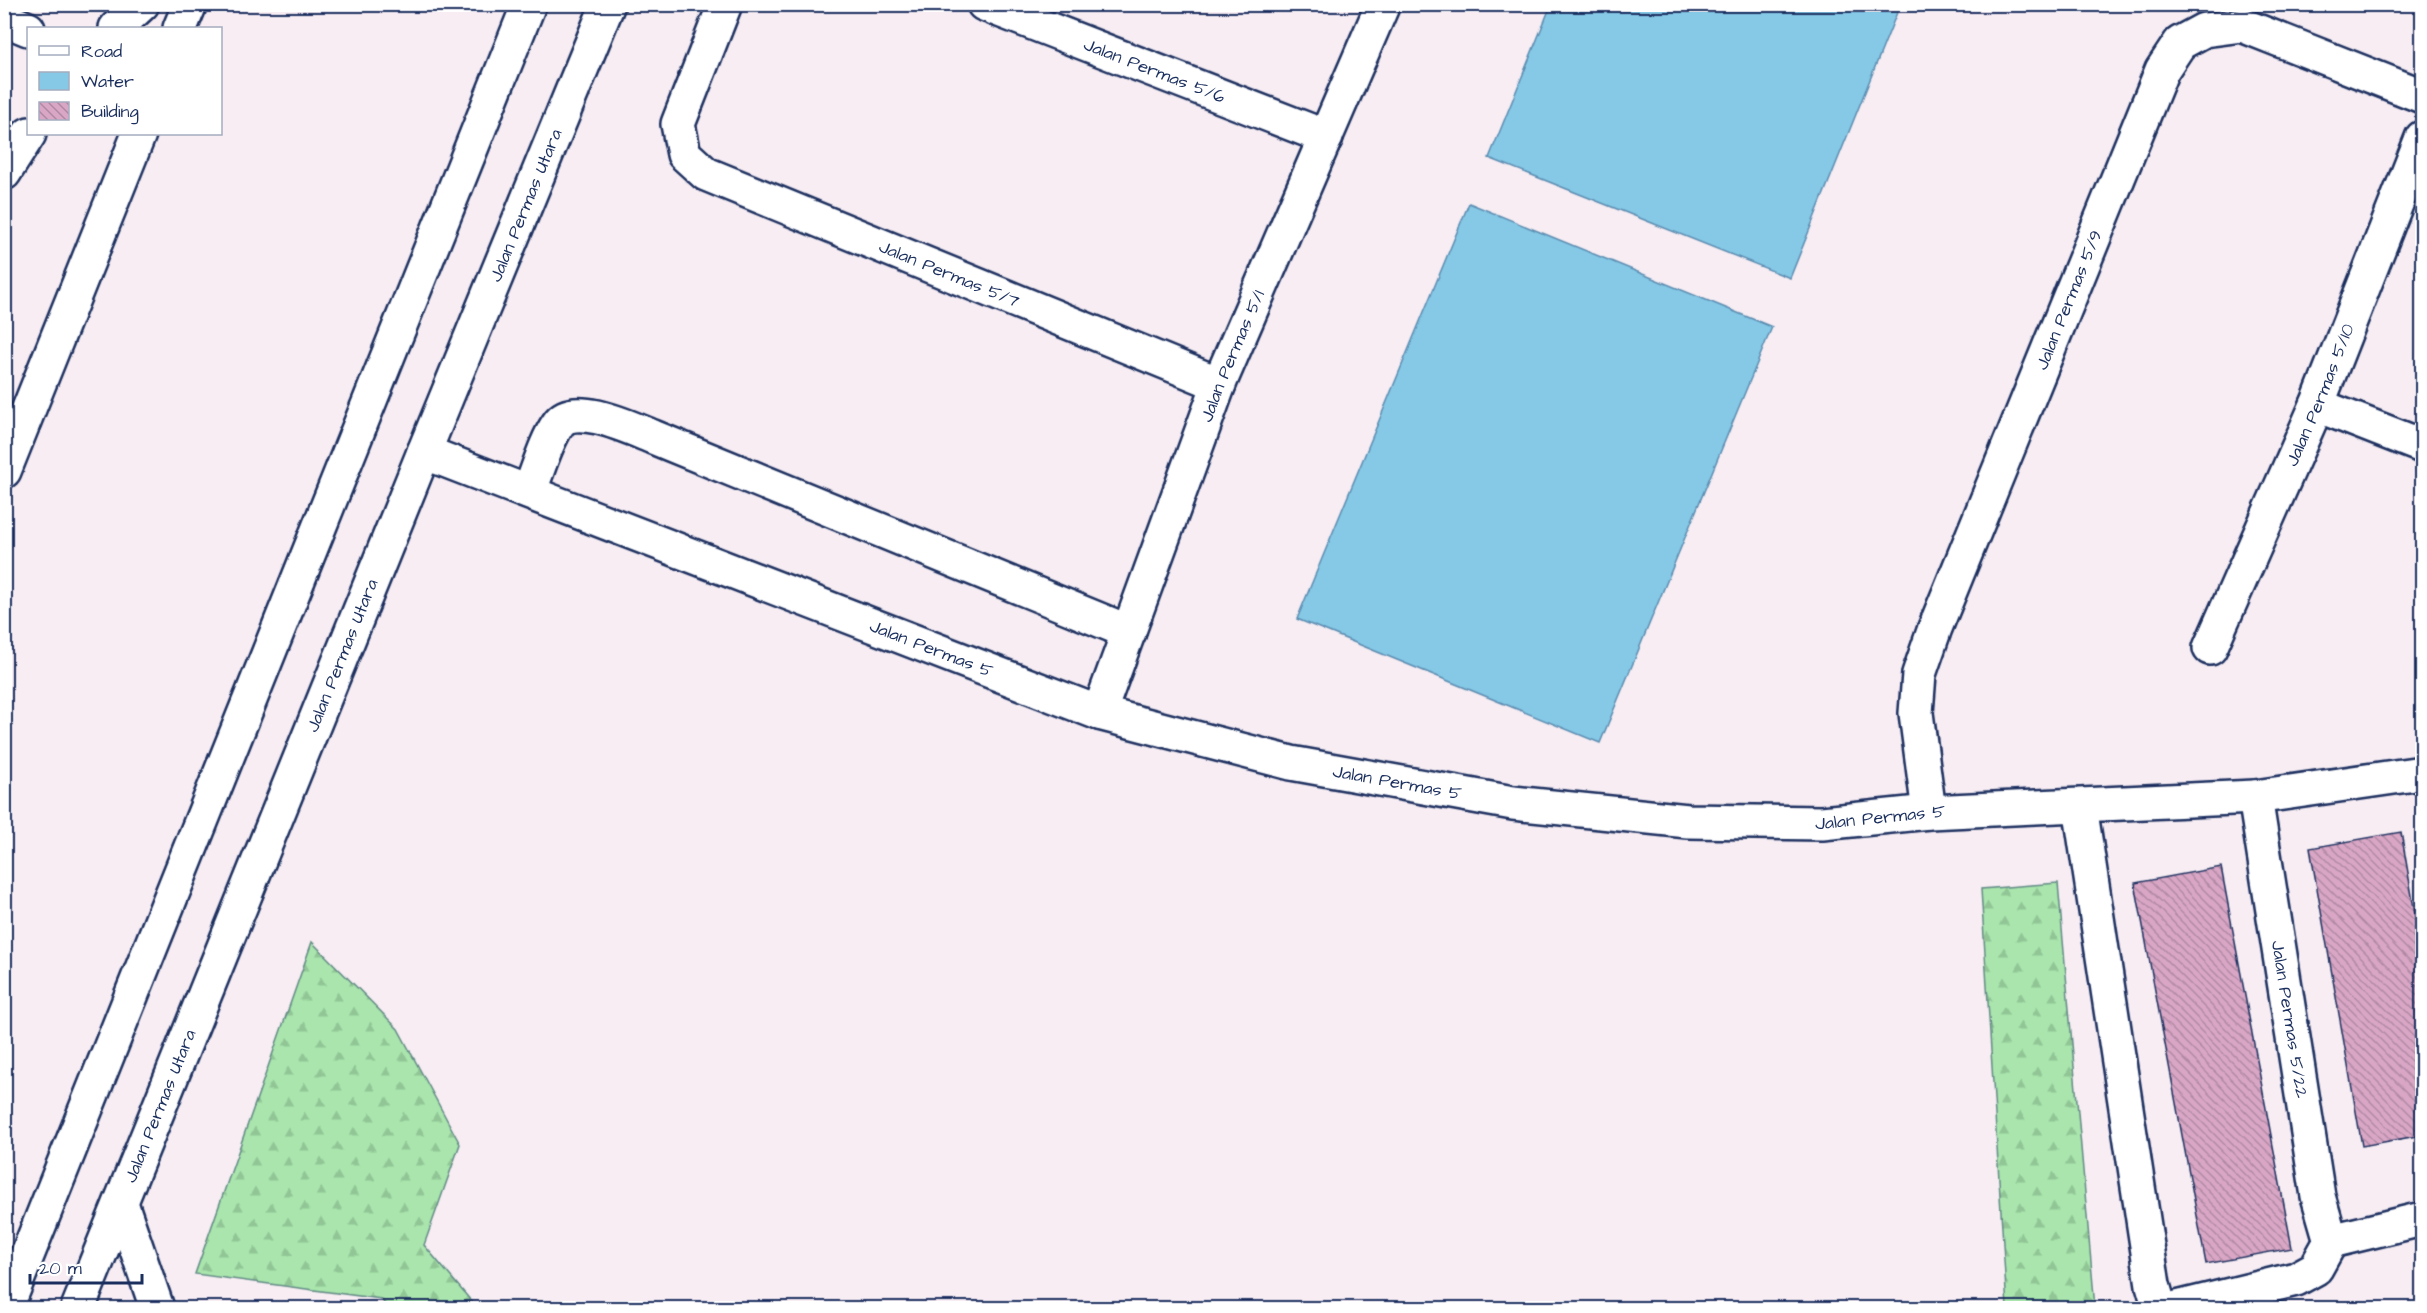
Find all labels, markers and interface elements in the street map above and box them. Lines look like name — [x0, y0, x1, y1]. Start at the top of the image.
legend — [27, 27, 222, 135]
street label: Jalan Permas 5/6 — [1080, 32, 1229, 109]
text: Road — [81, 39, 122, 64]
text: Water — [81, 69, 134, 94]
text: Building — [81, 99, 139, 125]
street label: Jalan Permas Utara — [483, 125, 568, 286]
street label: Jalan Permas 5/9 — [2029, 226, 2108, 373]
street label: Jalan Permas 5/7 — [875, 234, 1023, 313]
street label: Jalan Permas 5/1 — [1194, 286, 1271, 426]
street label: Jalan Permas 5/10 — [2279, 320, 2360, 470]
street label: Jalan Permas Utara — [300, 575, 384, 736]
street label: Jalan Permas 5 — [866, 613, 997, 683]
street label: Jalan Permas 5 — [1331, 758, 1464, 806]
street label: Jalan Permas 5 — [1815, 799, 1946, 836]
street label: Jalan Permas 5/22 — [2265, 939, 2315, 1100]
street label: Jalan Permas Utara — [118, 1026, 202, 1186]
scale bar — [30, 1247, 142, 1285]
text: 20 m — [39, 1256, 82, 1281]

